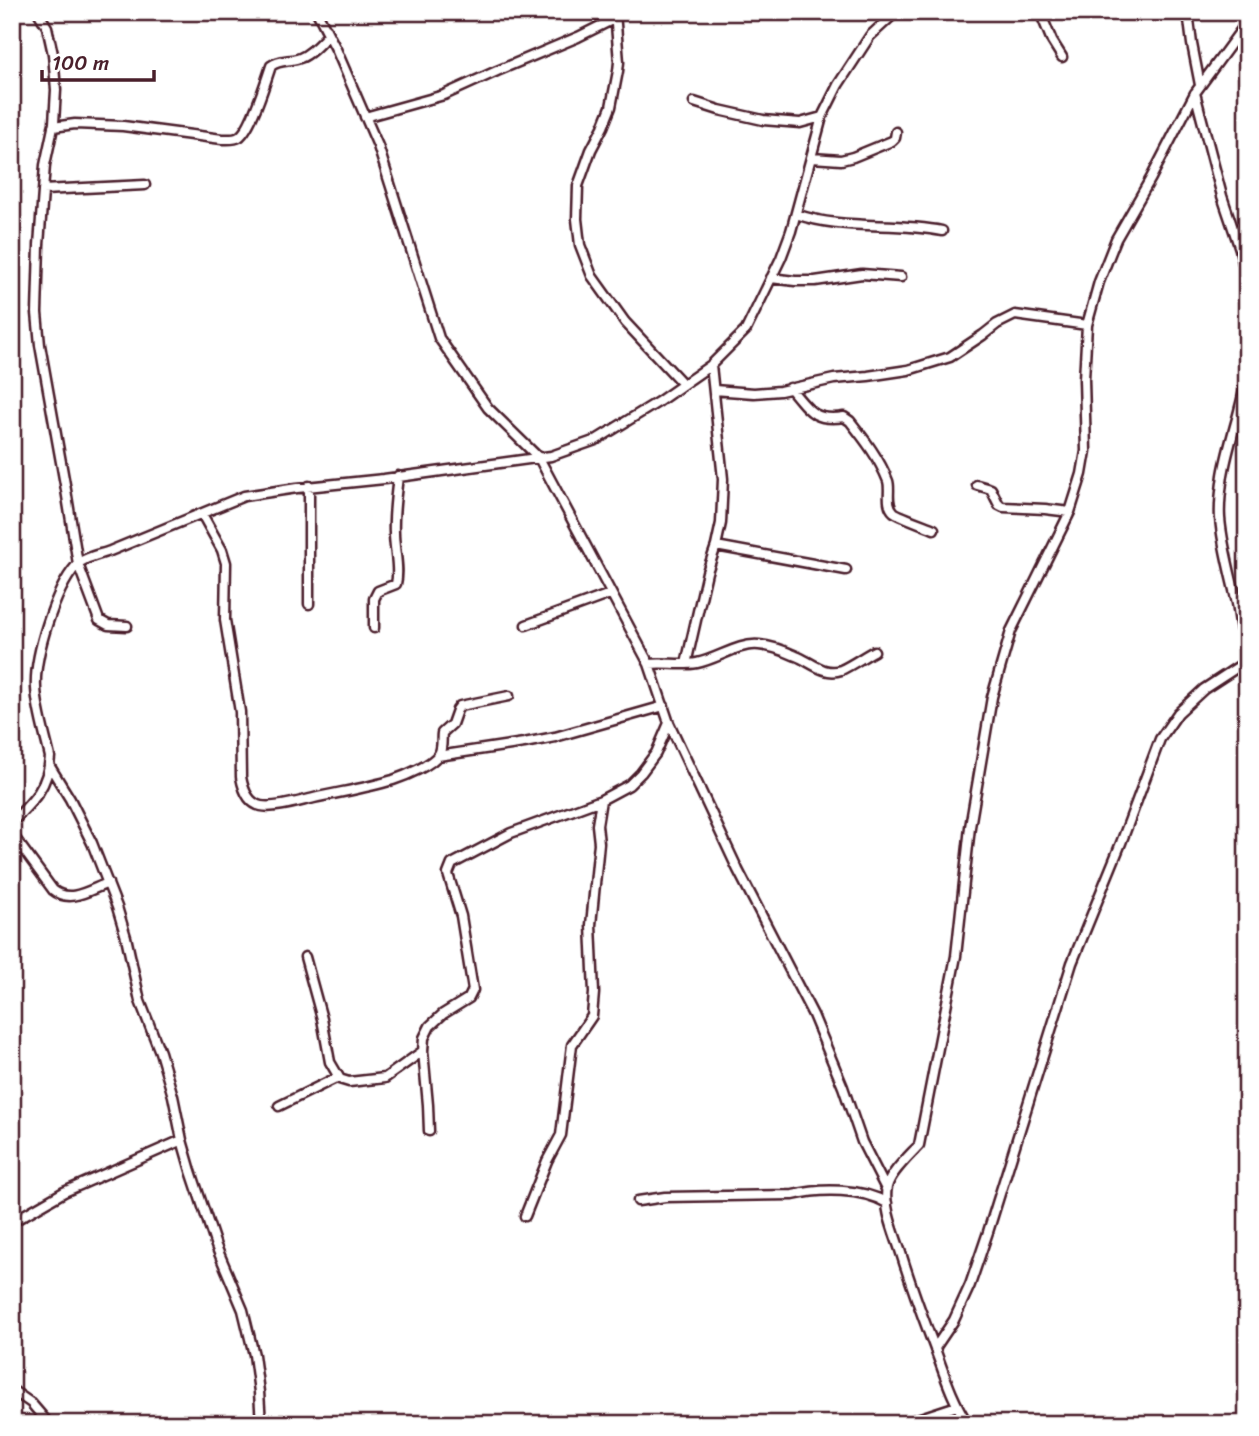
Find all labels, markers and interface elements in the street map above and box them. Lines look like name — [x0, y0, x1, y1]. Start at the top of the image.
scale bar — [42, 38, 154, 82]
text: 100 m — [52, 44, 109, 82]

